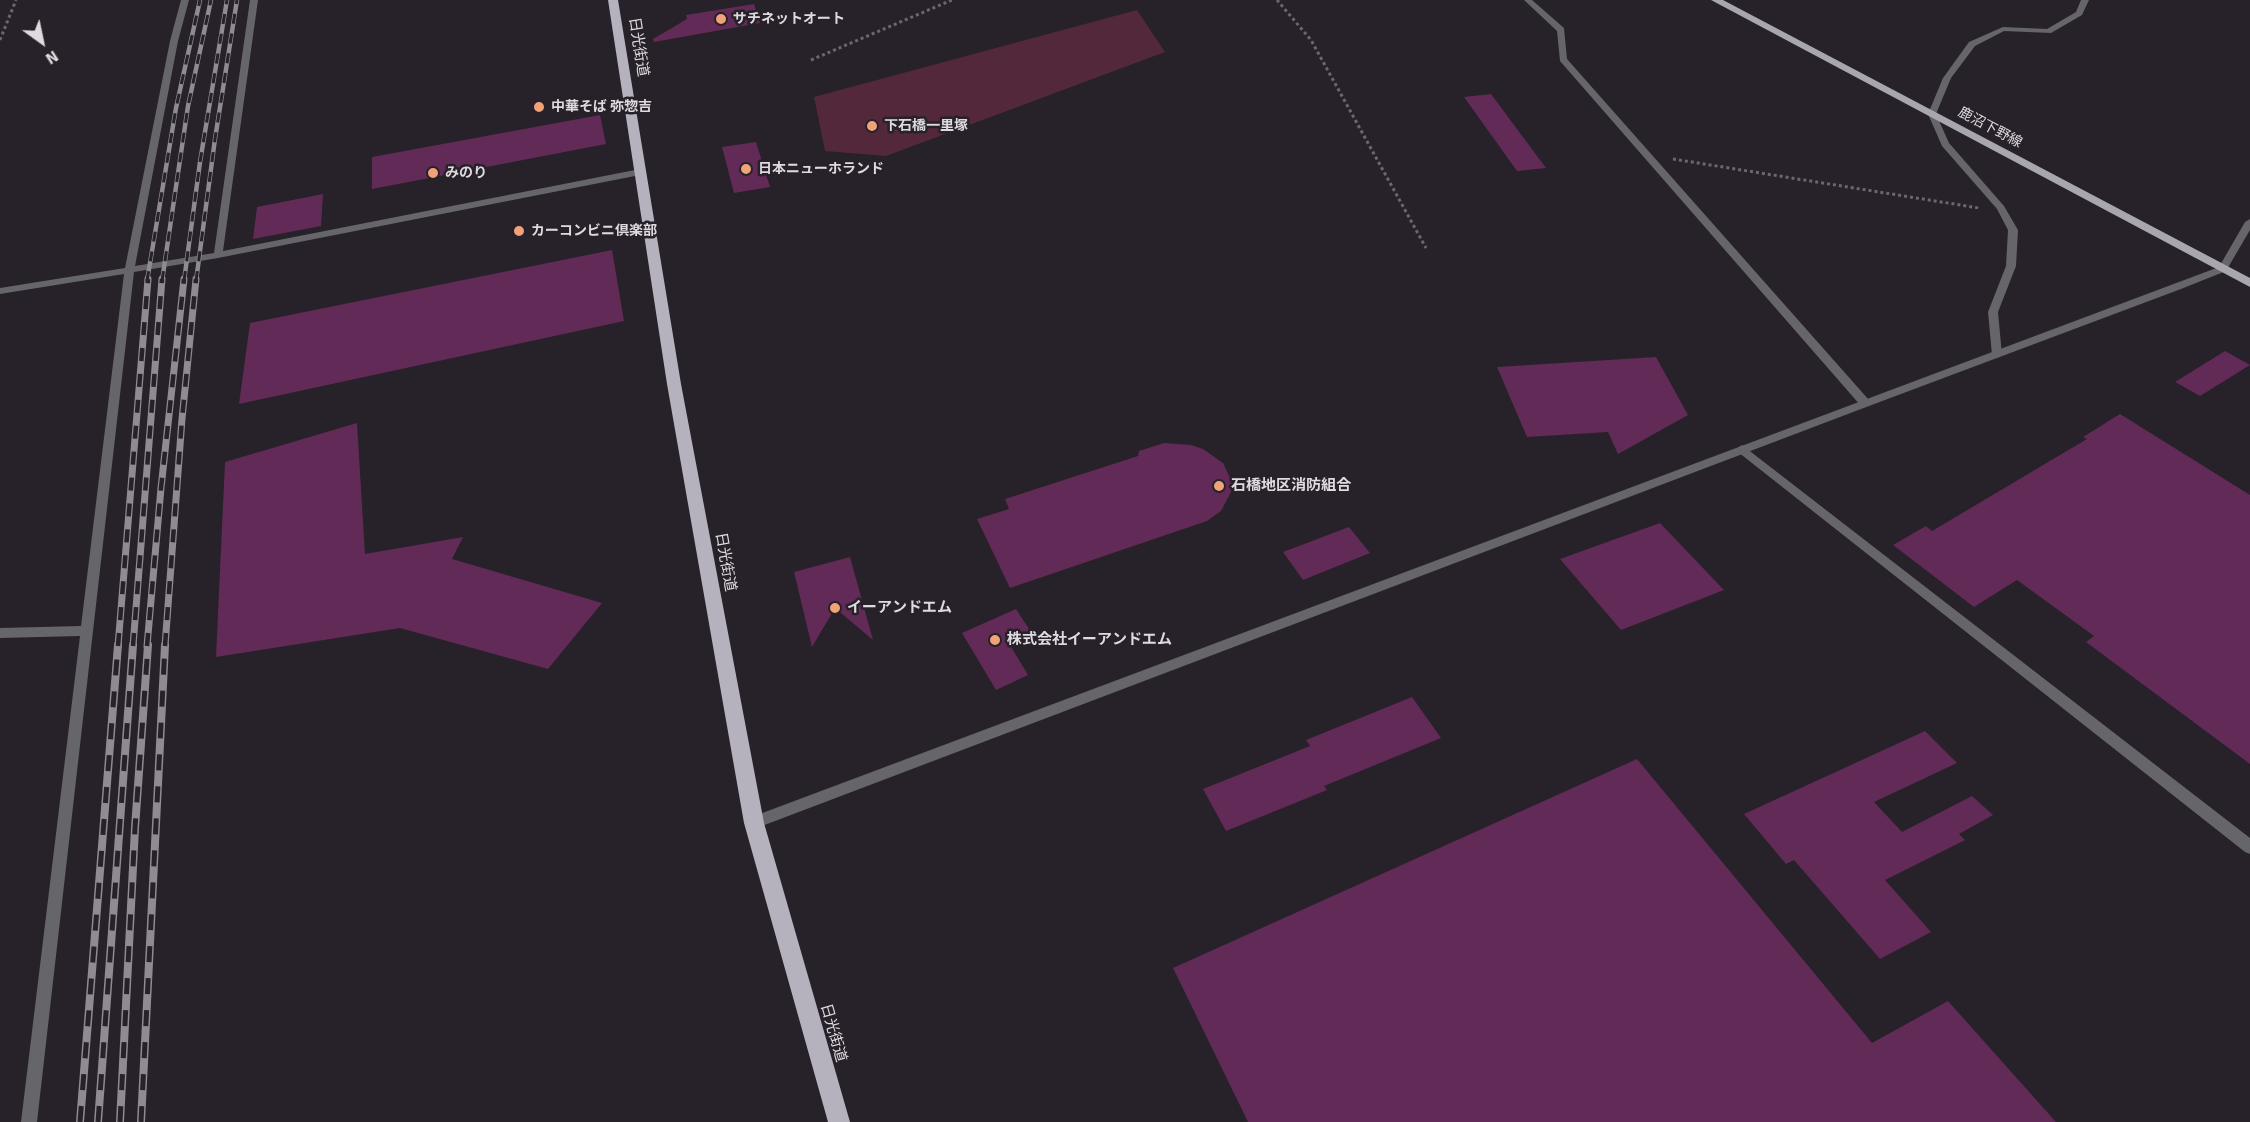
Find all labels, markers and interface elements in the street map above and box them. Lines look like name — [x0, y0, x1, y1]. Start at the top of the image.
place label: サチネットオート — [733, 11, 845, 27]
north arrow — [12, 12, 72, 72]
marker: サチネットオート — [714, 12, 728, 26]
street label: 日光街道 — [624, 16, 652, 78]
text: N — [42, 46, 62, 69]
place label: 中華そば 弥惣吉 — [551, 99, 652, 115]
marker: 中華そば 弥惣吉 — [532, 100, 546, 114]
street label: 鹿沼下野線 — [1955, 104, 2025, 152]
place label: 下石橋一里塚 — [884, 118, 968, 134]
marker: 下石橋一里塚 — [865, 119, 879, 133]
place label: 日本ニューホランド — [758, 161, 884, 177]
marker: 日本ニューホランド — [739, 162, 753, 176]
place label: みのり — [445, 165, 487, 181]
marker: みのり — [426, 166, 440, 180]
place label: カーコンビニ倶楽部 — [531, 223, 657, 239]
marker: カーコンビニ倶楽部 — [512, 224, 526, 238]
place label: 石橋地区消防組合 — [1231, 477, 1351, 495]
marker: 石橋地区消防組合 — [1212, 479, 1226, 493]
street label: 日光街道 — [711, 531, 739, 593]
place label: イーアンドエム — [847, 599, 952, 617]
marker: イーアンドエム — [828, 601, 842, 615]
place label: 株式会社イーアンドエム — [1007, 631, 1172, 649]
marker: 株式会社イーアンドエム — [988, 633, 1002, 647]
street label: 日光街道 — [816, 1002, 850, 1064]

